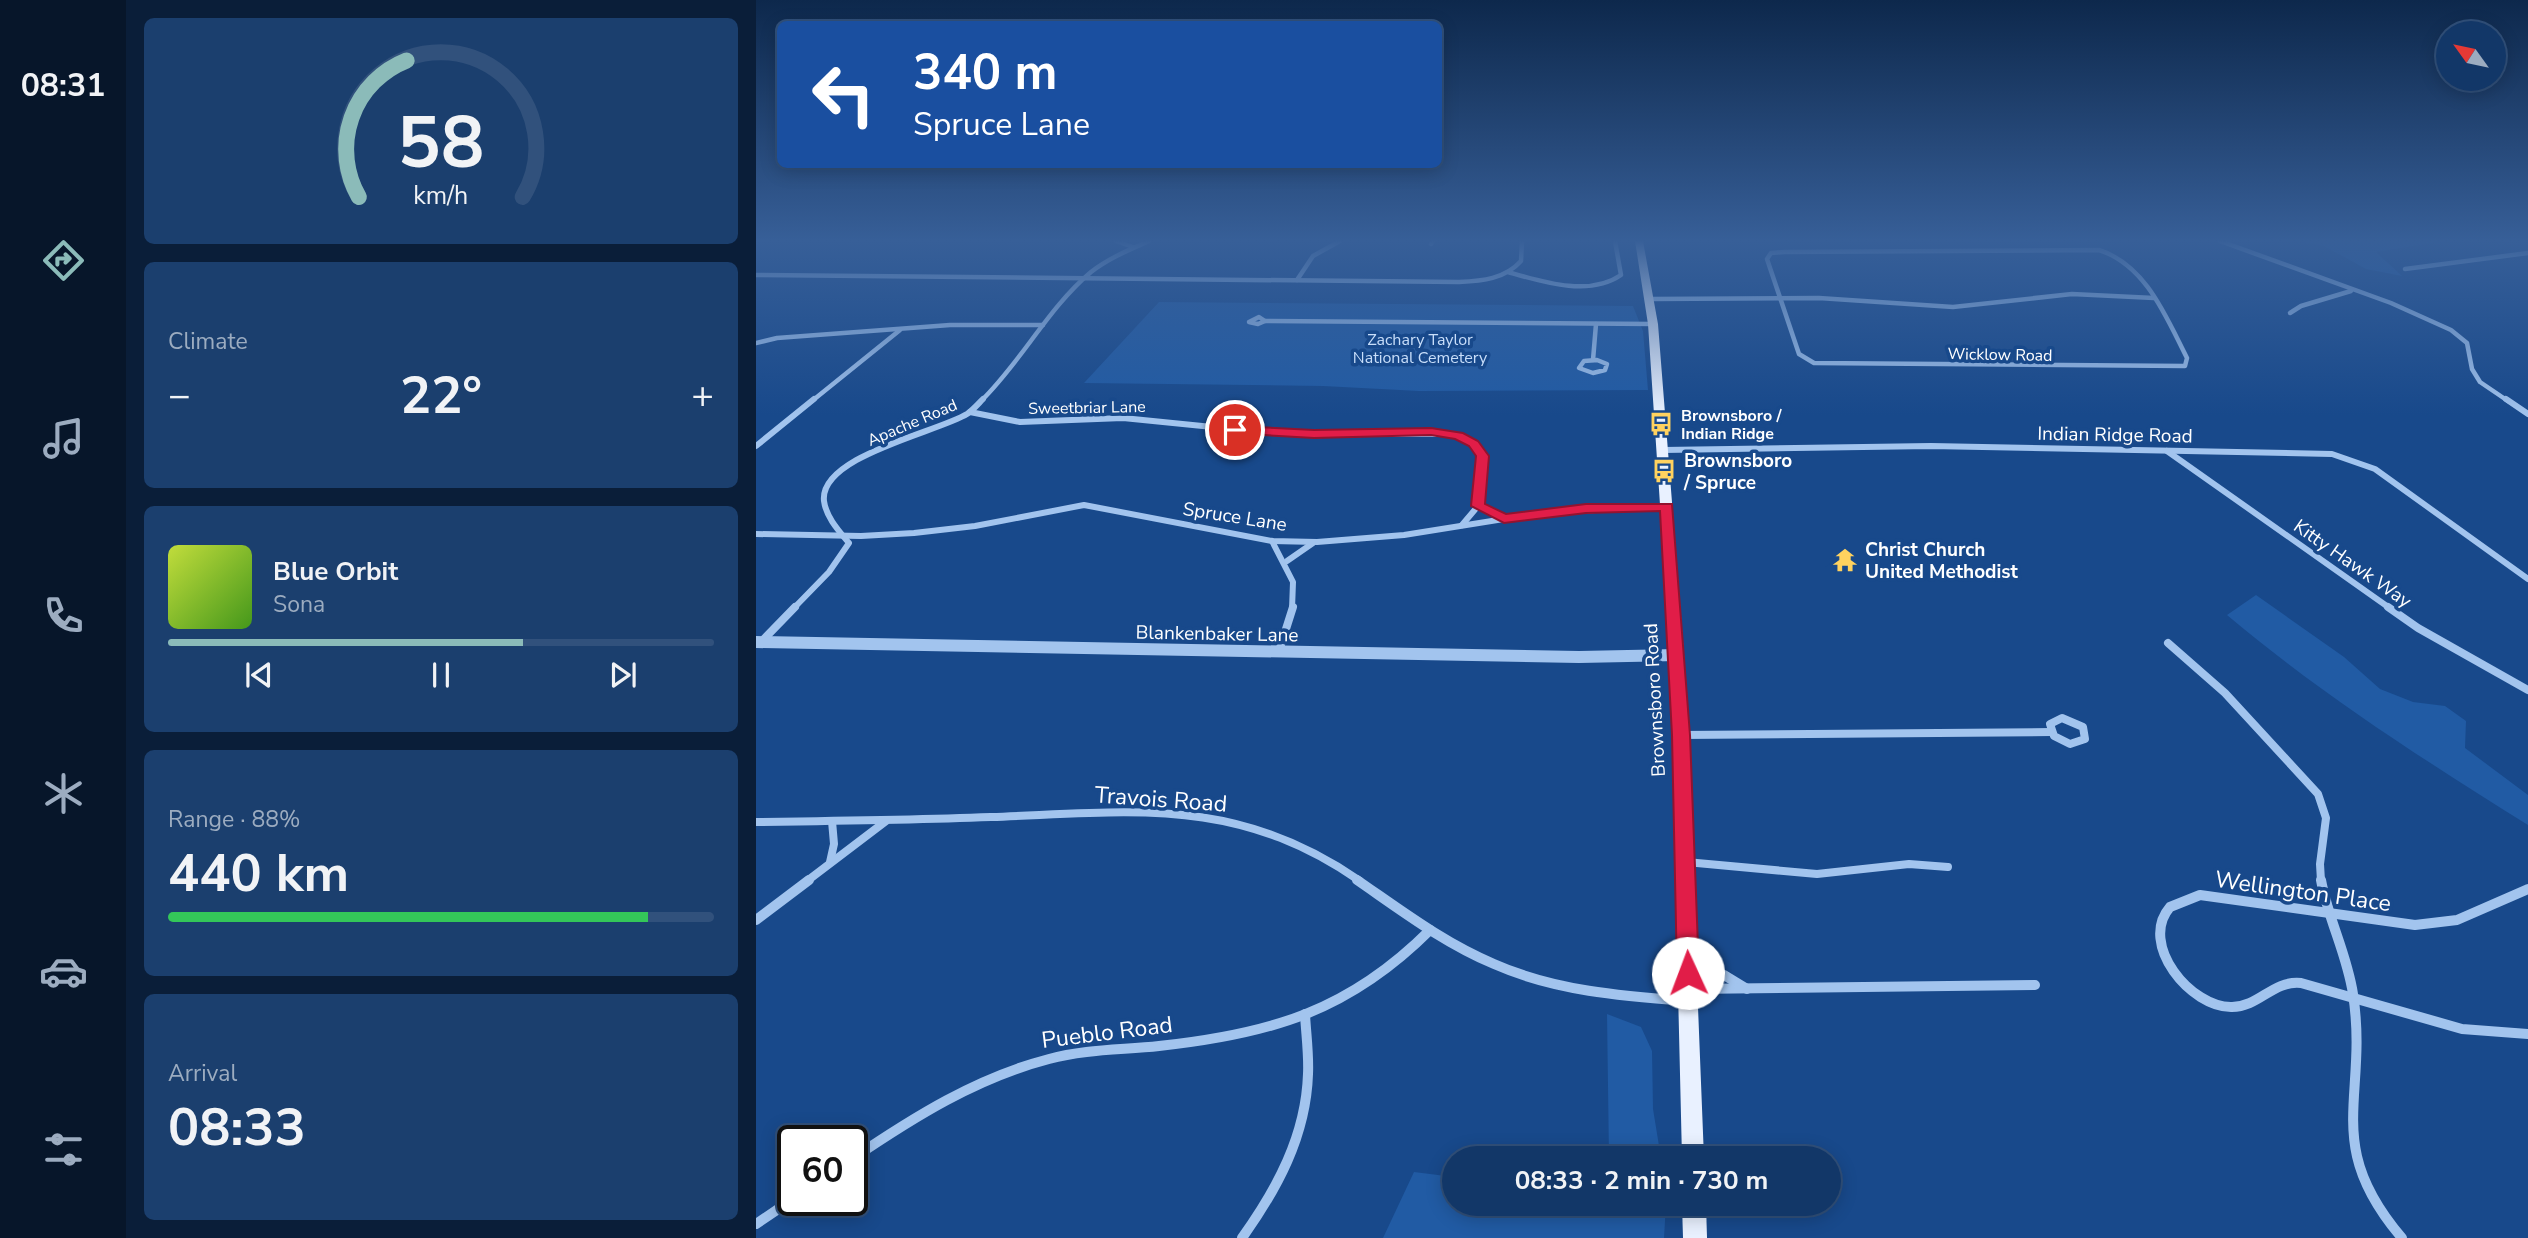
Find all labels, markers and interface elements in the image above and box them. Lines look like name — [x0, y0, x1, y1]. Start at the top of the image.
north arrow — [2436, 21, 2506, 91]
map controls — [2436, 21, 2506, 91]
text: 340 m — [913, 39, 1057, 106]
icon: left — [798, 49, 889, 140]
text: 08:31 — [21, 64, 105, 107]
text: 58 — [397, 93, 485, 193]
text: Spruce Lane — [913, 103, 1090, 146]
text: km/h — [413, 179, 469, 213]
icon: directions — [39, 236, 88, 285]
text: Climate — [168, 326, 248, 357]
park label: Zachary Taylor National Cemetery — [1353, 329, 1488, 369]
street label: Wicklow Road — [1947, 343, 2053, 367]
text: 22° — [400, 360, 482, 431]
text: − — [168, 370, 191, 421]
text: + — [691, 370, 714, 421]
street label: Apache Road — [864, 394, 961, 452]
street label: Sweetbriar Lane — [1028, 396, 1146, 420]
pin — [1205, 400, 1265, 460]
place label: Brownsboro / Indian Ridge — [1681, 405, 1783, 445]
bus stop icon: Brownsboro / Indian Ridge — [1647, 410, 1675, 438]
icon: arrive — [1216, 411, 1254, 449]
icon: music — [39, 414, 88, 463]
street label: Indian Ridge Road — [2037, 421, 2193, 449]
place label: Brownsboro / Spruce — [1683, 448, 1792, 496]
bus stop icon: Brownsboro / Spruce — [1650, 457, 1678, 485]
street label: Spruce Lane — [1181, 496, 1289, 538]
street label: Kitty Hawk Way — [2288, 513, 2417, 614]
place label: Christ Church United Methodist — [1865, 537, 2019, 585]
temple icon: Christ Church United Methodist — [1831, 546, 1859, 574]
text: Blue Orbit — [273, 554, 398, 589]
text: Sona — [273, 589, 325, 620]
icon: phone — [39, 591, 88, 640]
street label: Blankenbaker Lane — [1135, 620, 1299, 648]
street label: Brownsboro Road — [1638, 622, 1672, 777]
icon: previous — [240, 656, 278, 694]
icon: pause — [422, 656, 460, 694]
icon: next — [604, 656, 642, 694]
icon: climate — [39, 769, 88, 818]
street label: Travois Road — [1094, 779, 1228, 820]
text: Range · 88% — [168, 804, 300, 835]
text: 440 km — [168, 838, 349, 909]
street label: Wellington Place — [2213, 864, 2393, 919]
position arrow — [1651, 936, 1725, 1010]
icon: car — [39, 947, 88, 996]
street label: Pueblo Road — [1040, 1009, 1174, 1056]
text: Arrival — [168, 1058, 237, 1089]
text: 08:33 — [168, 1092, 306, 1163]
icon: filters — [39, 1125, 88, 1174]
speed limit sign: 60 — [777, 1125, 868, 1216]
text: 08:33 · 2 min · 730 m — [1515, 1163, 1768, 1198]

